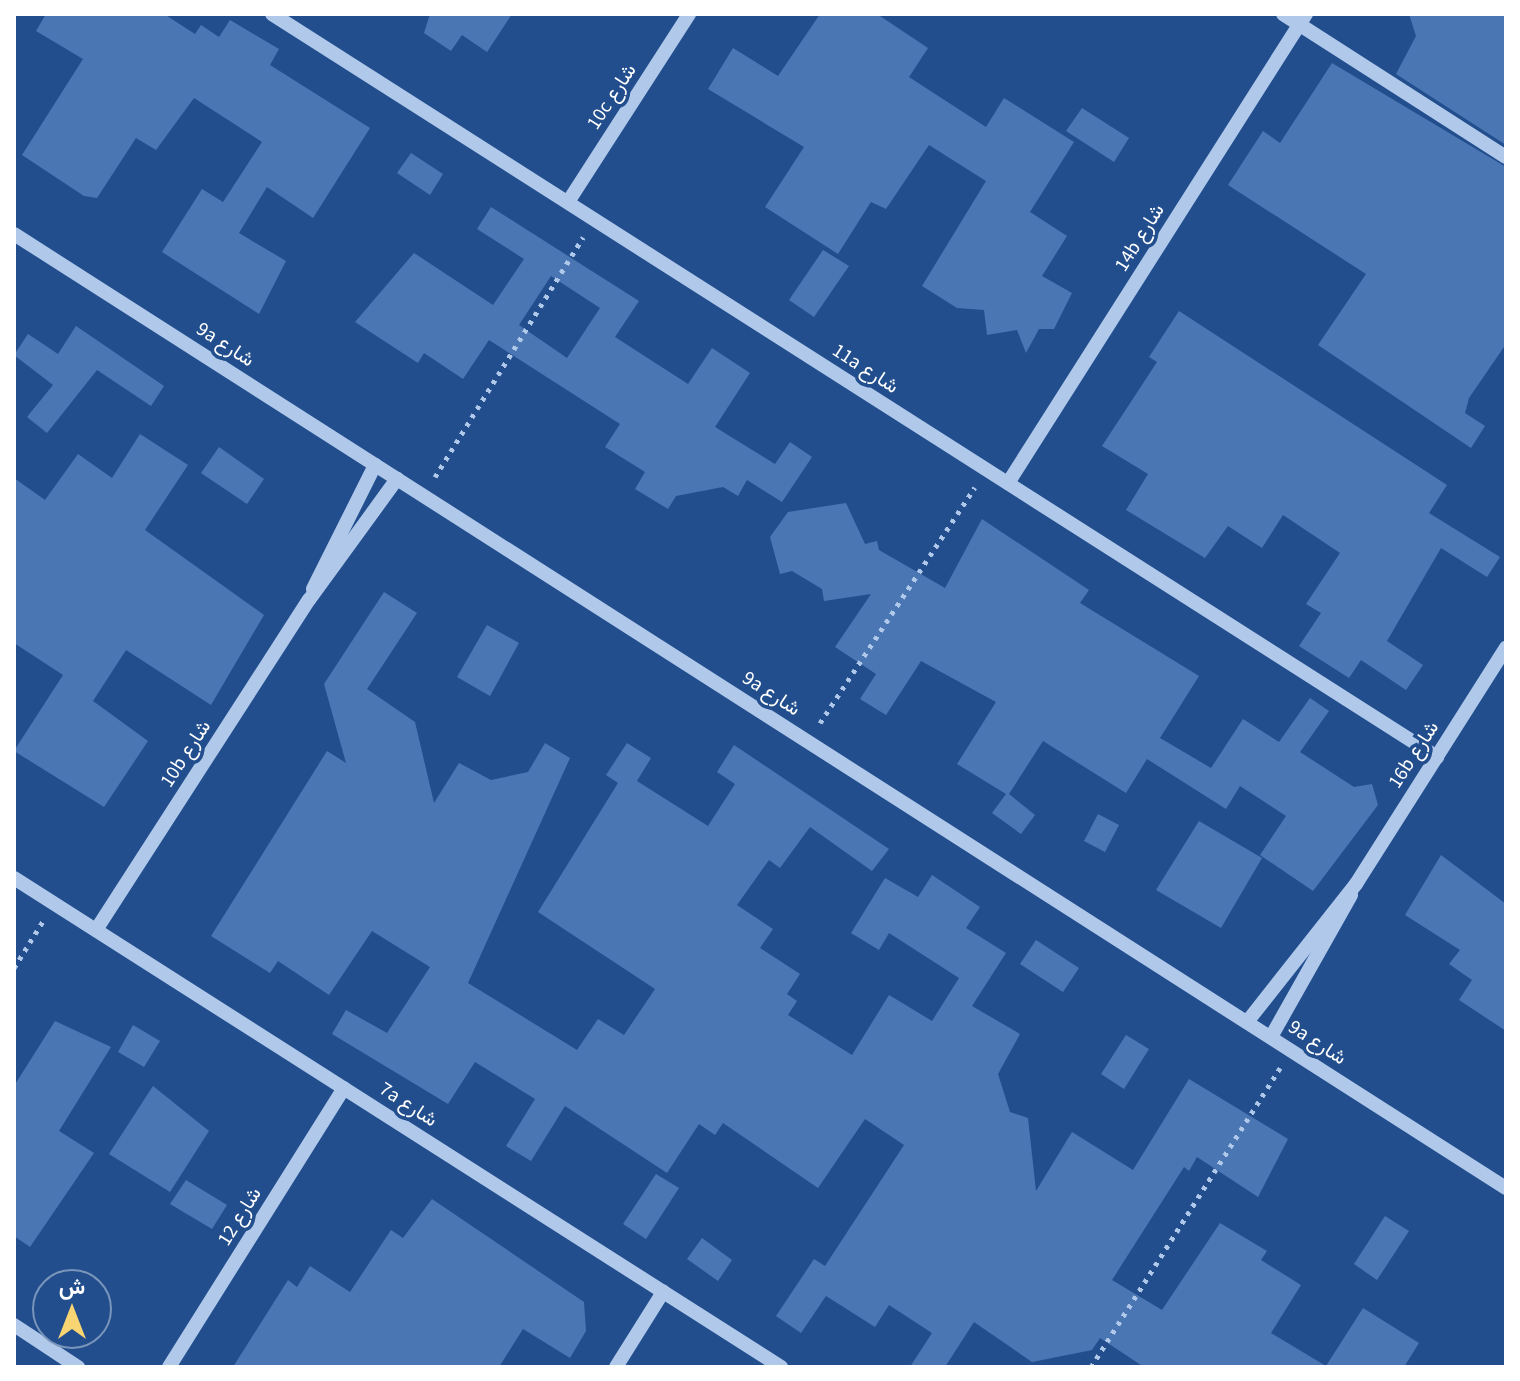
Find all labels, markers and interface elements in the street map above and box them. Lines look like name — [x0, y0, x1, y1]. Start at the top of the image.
street label: 10c شارع — [582, 60, 642, 134]
street label: 14b شارع — [1110, 200, 1170, 276]
street label: 9a شارع — [192, 317, 258, 373]
street label: 11a شارع — [827, 339, 903, 399]
street label: 9a شارع — [738, 666, 804, 722]
street label: 10b شارع — [155, 716, 217, 792]
street label: 16b شارع — [1383, 717, 1445, 793]
street label: 9a شارع — [1284, 1015, 1350, 1071]
street label: 7a شارع — [375, 1077, 441, 1133]
street label: شارع 12 — [213, 1183, 267, 1251]
north arrow — [32, 1269, 112, 1349]
text: ش — [59, 1271, 85, 1303]

